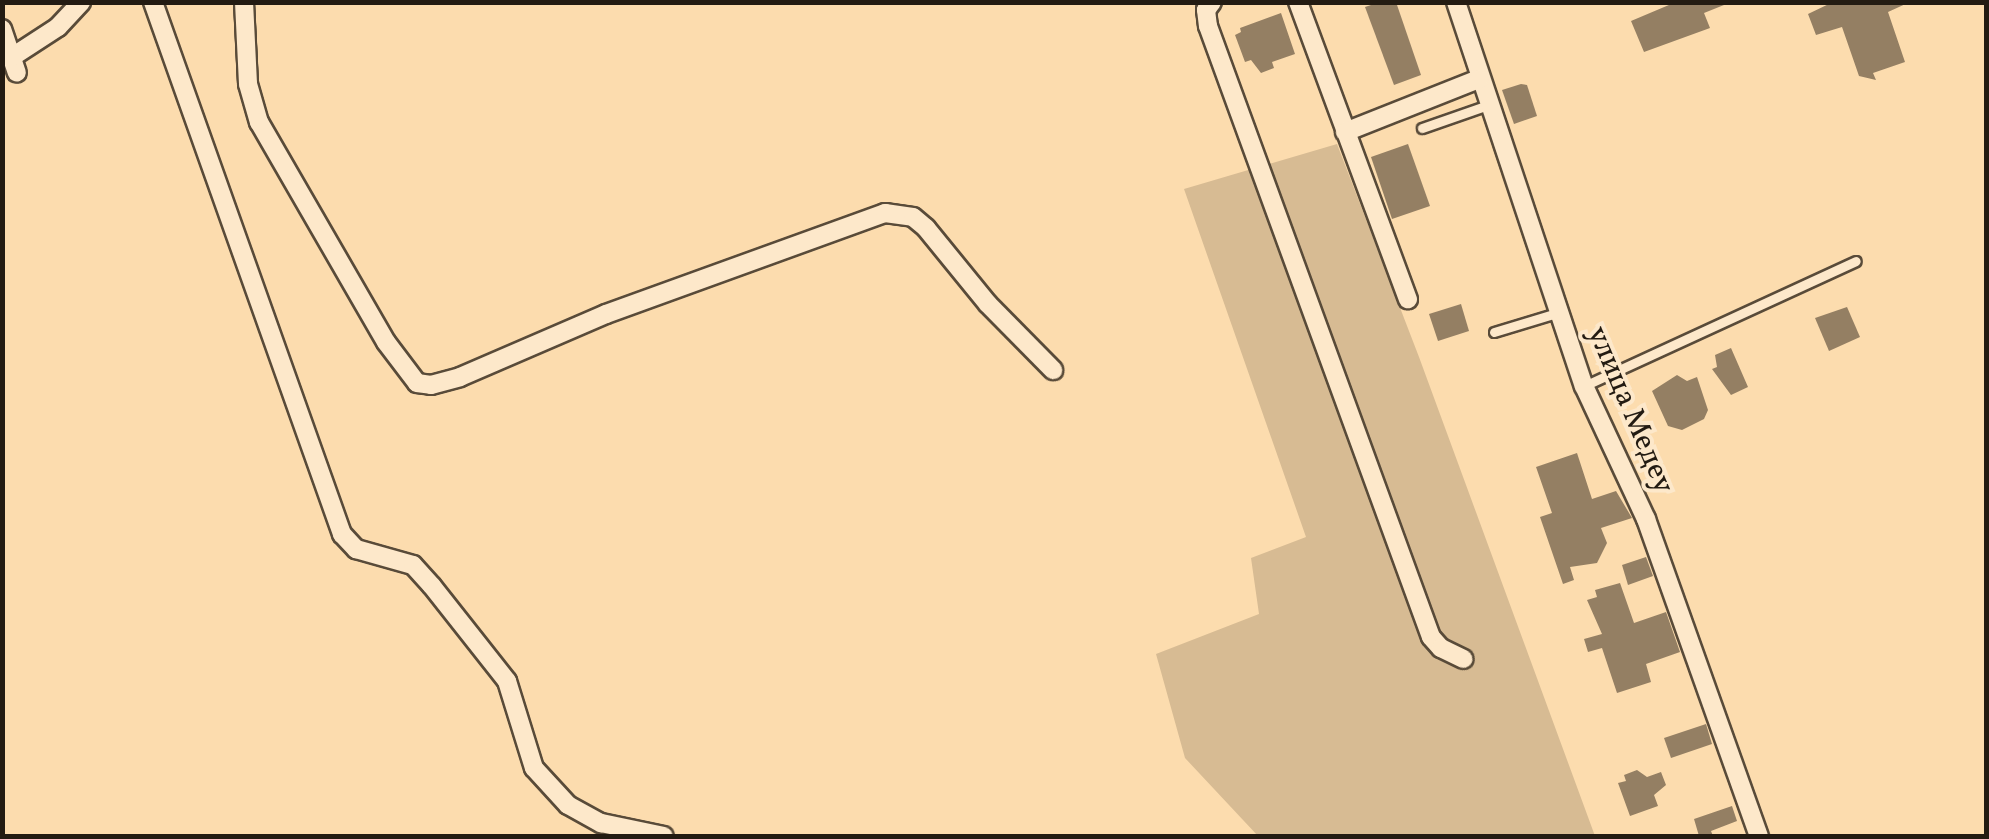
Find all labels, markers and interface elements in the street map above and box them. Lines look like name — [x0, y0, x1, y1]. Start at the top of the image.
street label: улица Медеу — [1579, 321, 1681, 499]

